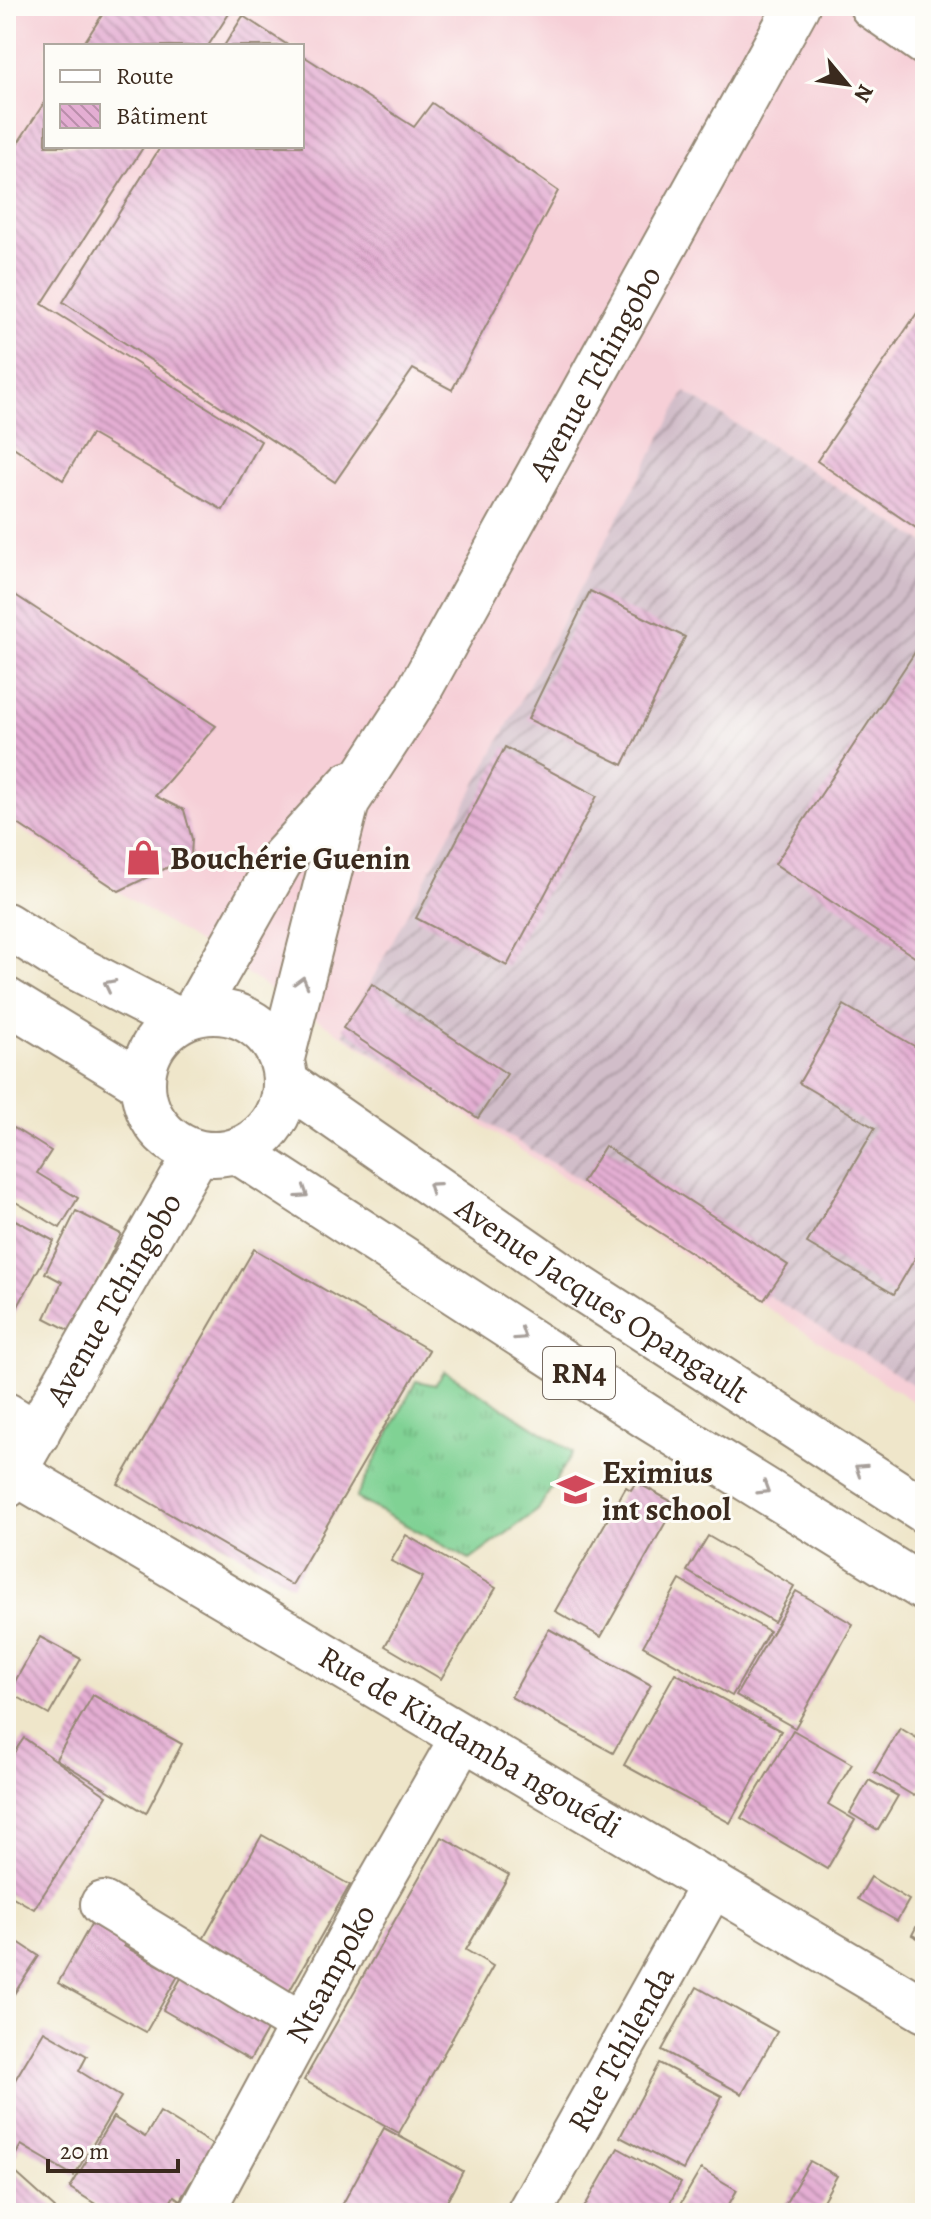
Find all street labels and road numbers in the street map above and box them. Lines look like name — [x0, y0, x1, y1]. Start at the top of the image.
street label: Avenue Tchingobo — [517, 258, 672, 489]
street label: Avenue Tchingobo — [35, 1184, 192, 1414]
street label: Avenue Jacques Opangault — [446, 1185, 758, 1414]
road number: RN4 — [543, 1347, 615, 1399]
street label: Rue de Kindamba ngouédi — [311, 1635, 630, 1848]
street label: Ntsampoko — [275, 1896, 386, 2051]
street label: Rue Tchilenda — [557, 1958, 685, 2140]

